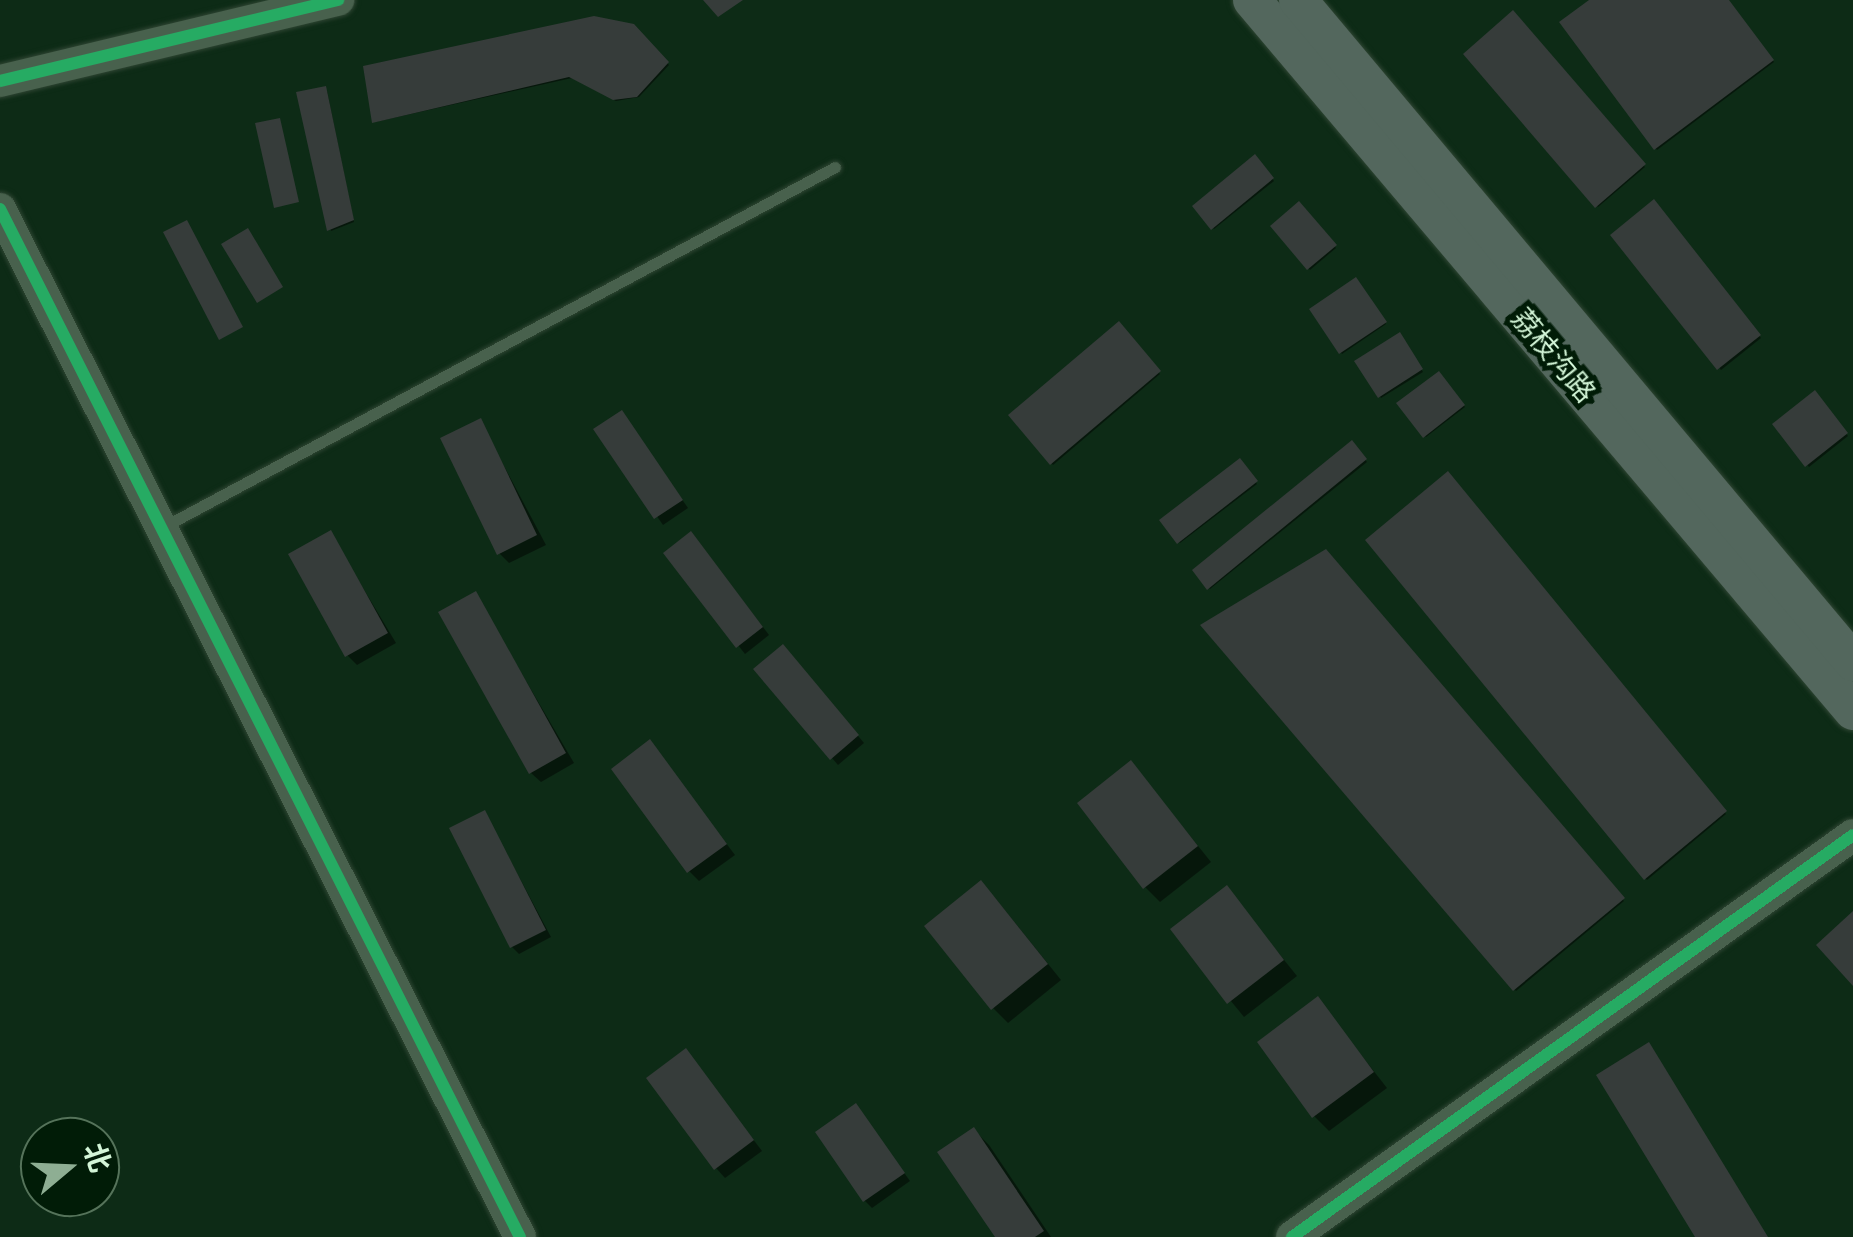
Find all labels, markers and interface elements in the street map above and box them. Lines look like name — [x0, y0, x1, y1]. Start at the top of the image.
street label: 荔枝沟路 — [1504, 302, 1602, 410]
north arrow — [20, 1117, 120, 1217]
text: 北 — [74, 1138, 119, 1177]

